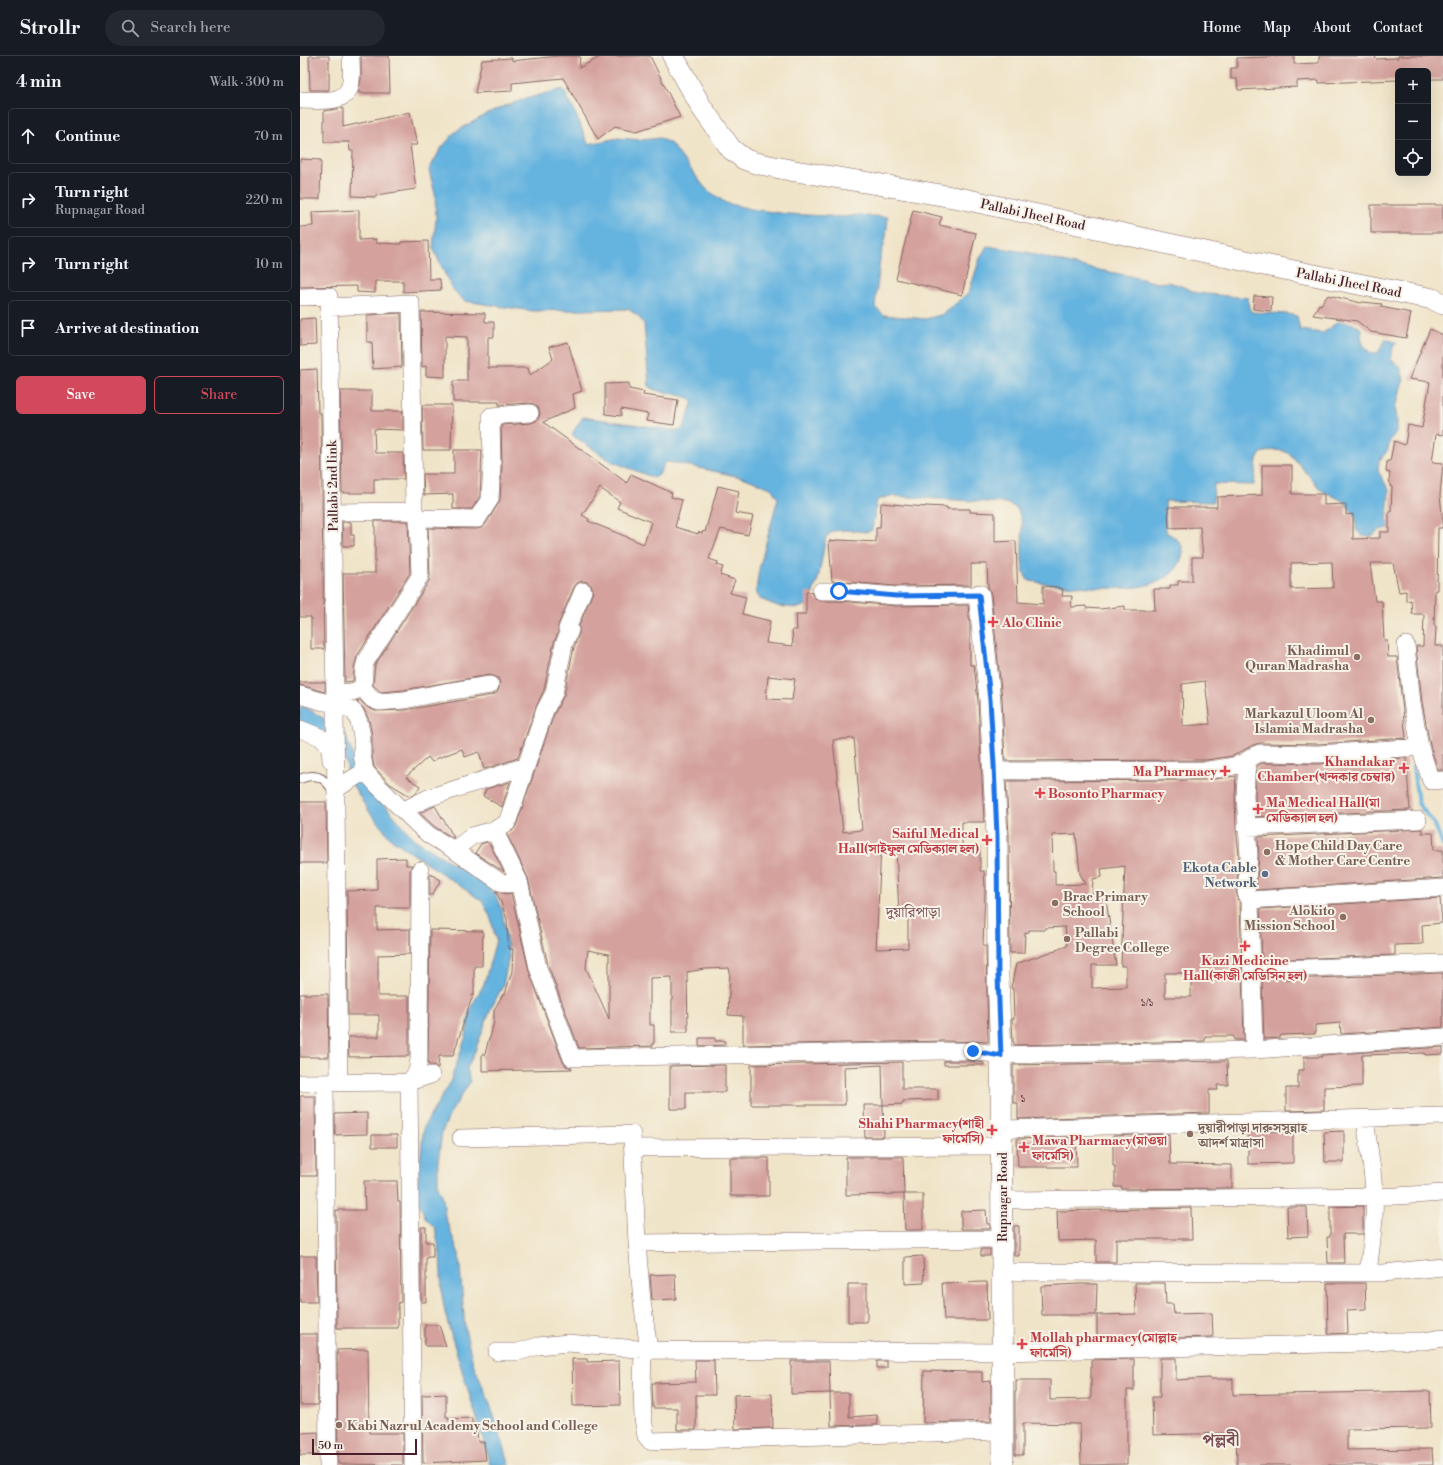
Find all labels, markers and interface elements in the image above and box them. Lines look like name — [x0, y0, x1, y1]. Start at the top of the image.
search box — [105, 10, 385, 46]
text: Strollr — [20, 16, 81, 40]
icon: search — [119, 17, 141, 39]
text: Search here — [151, 18, 231, 37]
text: Home — [1203, 19, 1241, 37]
text: Map — [1263, 19, 1291, 37]
text: About — [1313, 19, 1351, 37]
text: Contact — [1373, 19, 1423, 37]
map controls — [1395, 68, 1431, 176]
button: + — [1395, 68, 1431, 104]
text: 4 min — [16, 71, 61, 93]
text: Walk · 300 m — [210, 74, 284, 90]
button: − — [1395, 104, 1431, 140]
icon: ahead — [17, 125, 39, 147]
text: Continue — [55, 127, 120, 146]
text: 70 m — [254, 128, 283, 144]
button: locate — [1395, 140, 1431, 176]
text: Turn right — [55, 183, 129, 202]
icon: right — [17, 189, 39, 211]
text: 220 m — [245, 192, 283, 208]
street label: Pallabi Jheel Road — [979, 196, 1087, 234]
text: Rupnagar Road — [55, 202, 145, 218]
icon: right — [17, 253, 39, 275]
text: Turn right — [55, 255, 129, 274]
text: 10 m — [255, 256, 283, 272]
street label: Pallabi Jheel Road — [1295, 265, 1403, 301]
icon: arrive — [17, 317, 39, 339]
text: Arrive at destination — [55, 319, 199, 338]
button: Save — [16, 376, 146, 414]
button: Share — [154, 376, 284, 414]
street label: Pallabi 2nd link — [324, 439, 342, 532]
route start — [830, 582, 848, 600]
place label: Alo Clinic — [1001, 615, 1062, 631]
marker: Alo Clinic — [987, 616, 999, 628]
place label: Khadimul Quran Madrasha — [1245, 643, 1350, 674]
marker: Khadimul Quran Madrasha — [1352, 652, 1362, 662]
place label: Markazul Uloom Al Islamia Madrasha — [1245, 706, 1364, 737]
marker: Markazul Uloom Al Islamia Madrasha — [1366, 715, 1376, 725]
place label: Khandakar Chamber(খন্দকার চেম্বার) — [1257, 754, 1395, 785]
marker: Khandakar Chamber(খন্দকার চেম্বার) — [1398, 762, 1410, 774]
place label: Ma Pharmacy — [1133, 764, 1217, 780]
marker: Ma Pharmacy — [1220, 766, 1230, 776]
place label: Bosonto Pharmacy — [1048, 786, 1165, 802]
marker: Bosonto Pharmacy — [1035, 788, 1045, 798]
place label: Ma Medical Hall(মা মেডিক্যাল হল) — [1266, 795, 1380, 826]
marker: Ma Medical Hall(মা মেডিক্যাল হল) — [1253, 804, 1263, 814]
place label: Saiful Medical Hall(সাইফুল মেডিক্যাল হল) — [838, 826, 980, 857]
marker: Saiful Medical Hall(সাইফুল মেডিক্যাল হল) — [982, 835, 992, 845]
place label: Hope Child Day Care & Mother Care Centre — [1275, 838, 1410, 869]
marker: Hope Child Day Care & Mother Care Centre — [1262, 847, 1272, 857]
place label: Ekota Cable Network — [1183, 860, 1258, 891]
marker: Ekota Cable Network — [1260, 869, 1270, 879]
place label: Brac Primary School — [1063, 889, 1148, 920]
marker: Brac Primary School — [1050, 898, 1060, 908]
district label: দুয়ারিপাড়া — [885, 903, 940, 922]
place label: Alokito Mission School — [1244, 903, 1336, 934]
marker: Alokito Mission School — [1338, 912, 1348, 922]
place label: Pallabi Degree College — [1075, 925, 1170, 956]
marker: Pallabi Degree College — [1062, 934, 1072, 944]
marker: Kazi Medicine Hall(কাজী মেডিসিন হল) — [1240, 941, 1250, 951]
place label: Kazi Medicine Hall(কাজী মেডিসিন হল) — [1183, 953, 1307, 984]
house number: ১/১ — [1140, 996, 1154, 1010]
route end — [964, 1042, 982, 1060]
house number: ১ — [1020, 1092, 1026, 1106]
place label: Shahi Pharmacy(শাহী ফার্মেসি) — [859, 1116, 984, 1147]
place label: দুয়ারীপাড়া দারুসসুন্নাহ আদর্শ মাদ্রাসা — [1197, 1120, 1309, 1151]
marker: Shahi Pharmacy(শাহী ফার্মেসি) — [987, 1125, 997, 1135]
marker: দুয়ারীপাড়া দারুসসুন্নাহ আদর্শ মাদ্রাসা — [1185, 1129, 1195, 1139]
place label: Mawa Pharmacy(মাওয়া ফার্মেসি) — [1031, 1133, 1167, 1164]
marker: Mawa Pharmacy(মাওয়া ফার্মেসি) — [1019, 1142, 1029, 1152]
street label: Rupnagar Road — [995, 1151, 1011, 1242]
place label: Mollah pharmacy(মোল্লাহ ফার্মেসি) — [1029, 1330, 1178, 1361]
marker: Mollah pharmacy(মোল্লাহ ফার্মেসি) — [1017, 1339, 1027, 1349]
place label: Kabi Nazrul Academy School and College — [347, 1418, 598, 1434]
marker: Kabi Nazrul Academy School and College — [334, 1420, 344, 1430]
district label: পল্লবী — [1203, 1429, 1239, 1452]
scale bar — [312, 1437, 417, 1456]
text: 50 m — [318, 1439, 343, 1453]

